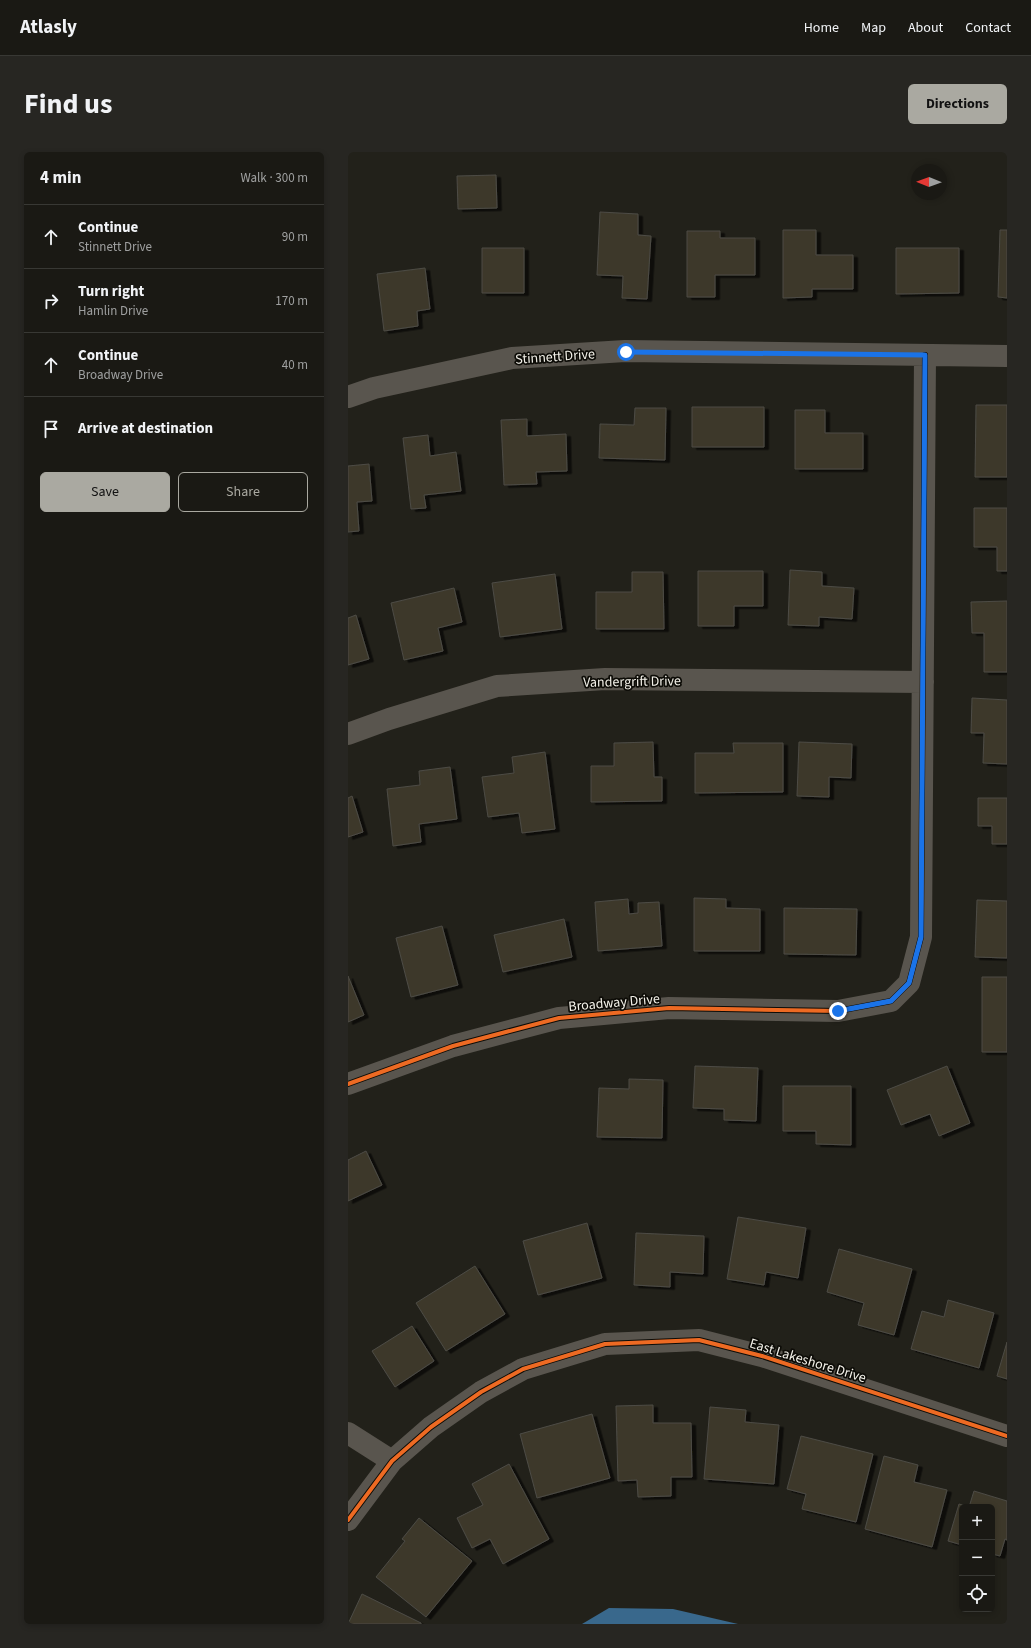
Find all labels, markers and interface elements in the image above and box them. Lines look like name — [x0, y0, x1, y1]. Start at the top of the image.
text: Atlasly — [20, 14, 77, 41]
text: Home — [804, 18, 839, 38]
text: Map — [861, 18, 886, 38]
text: About — [908, 18, 943, 38]
text: Contact — [965, 18, 1011, 38]
text: Find us — [24, 84, 112, 124]
button: Directions — [908, 84, 1007, 124]
north arrow — [911, 164, 947, 200]
text: 4 min — [40, 166, 81, 190]
text: Walk · 300 m — [240, 169, 308, 187]
text: Continue — [78, 217, 138, 238]
icon: ahead — [40, 226, 62, 248]
text: 90 m — [282, 228, 308, 246]
text: Stinnett Drive — [78, 238, 152, 256]
text: Turn right — [78, 281, 144, 302]
icon: right — [40, 290, 62, 312]
text: 170 m — [275, 292, 308, 310]
text: Hamlin Drive — [78, 302, 148, 320]
route start — [617, 343, 635, 361]
street label: Stinnett Drive — [515, 344, 596, 370]
text: Continue — [78, 345, 138, 366]
icon: ahead — [40, 354, 62, 376]
text: 40 m — [282, 356, 308, 374]
text: Broadway Drive — [78, 366, 163, 384]
icon: arrive — [40, 418, 62, 440]
text: Arrive at destination — [78, 418, 213, 439]
button: Save — [40, 472, 170, 512]
button: Share — [178, 472, 308, 512]
street label: Vandergrift Drive — [583, 671, 681, 693]
street label: Broadway Drive — [567, 989, 661, 1017]
route end — [829, 1002, 847, 1020]
street label: East Lakeshore Drive — [747, 1334, 868, 1388]
map controls — [959, 1504, 995, 1612]
button: + — [959, 1504, 995, 1540]
button: − — [959, 1540, 995, 1576]
button: locate — [959, 1576, 995, 1612]

